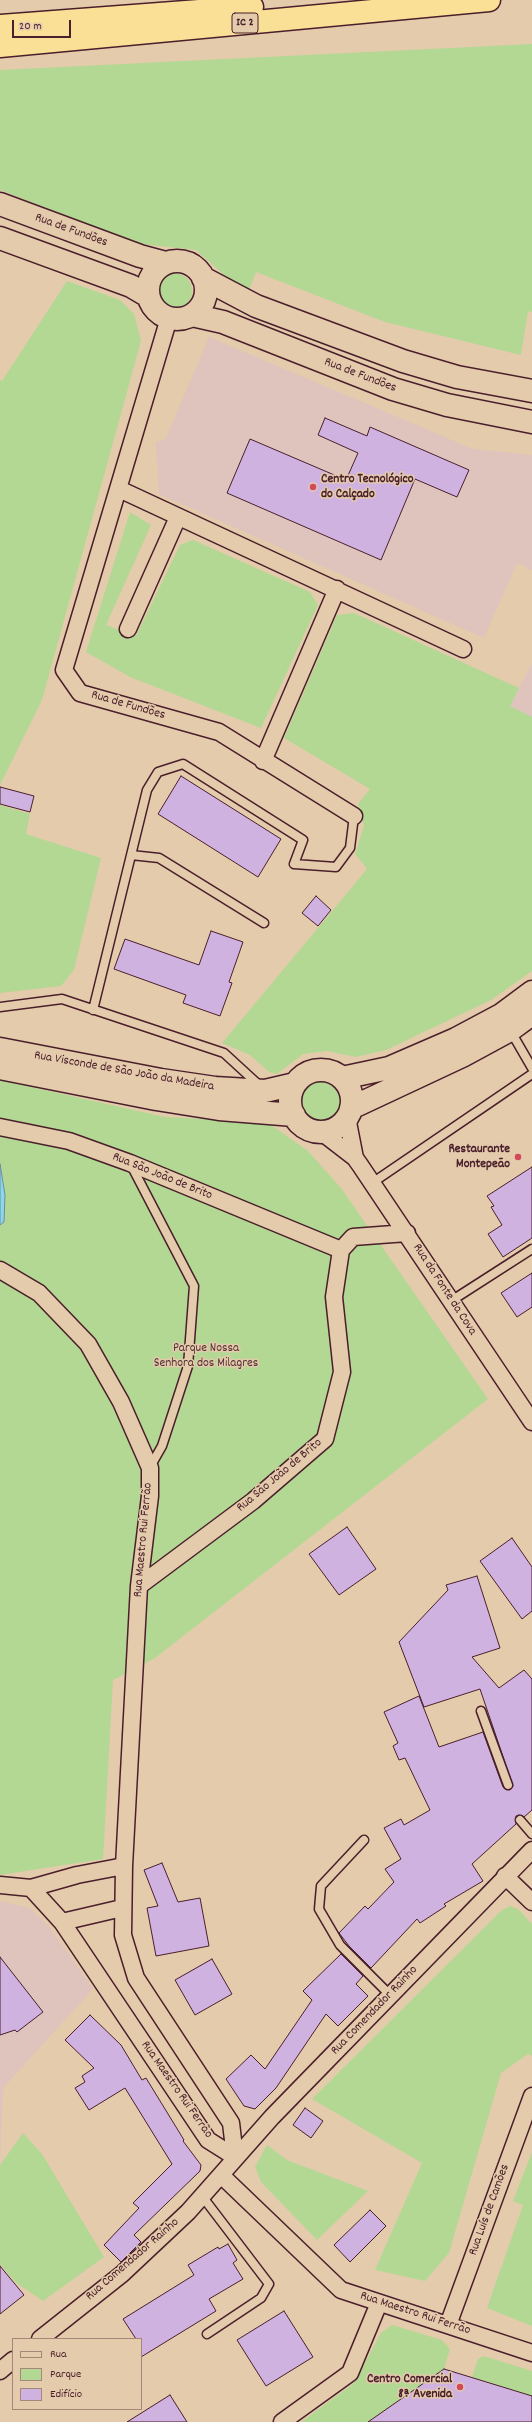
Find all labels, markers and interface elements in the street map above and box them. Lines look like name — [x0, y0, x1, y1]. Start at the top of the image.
scale bar — [14, 12, 73, 38]
road number: IC 2 — [232, 13, 258, 33]
text: 20 m — [19, 18, 42, 35]
street label: Rua de Fundões — [32, 211, 110, 251]
street label: Rua de Fundões — [322, 355, 398, 397]
place label: Centro Tecnológico do Calçado — [321, 472, 413, 503]
marker: Centro Tecnológico do Calçado — [308, 482, 318, 492]
street label: Rua de Fundões — [89, 688, 167, 724]
street label: Rua Visconde de São João da Madeira — [33, 1048, 215, 1096]
place label: Restaurante Montepeão — [449, 1142, 510, 1173]
street label: Rua São João de Brito — [110, 1150, 214, 1204]
marker: Restaurante Montepeão — [513, 1152, 523, 1162]
street label: Rua da Fonte da Cova — [409, 1241, 479, 1339]
park label: Parque Nossa Senhora dos Milagres — [154, 1341, 258, 1372]
street label: Rua São João de Brito — [234, 1436, 326, 1516]
street label: Rua Maestro Rui Ferrão — [131, 1482, 157, 1598]
street label: Rua Comendador Rainho — [328, 1963, 422, 2059]
street label: Rua Maestro Rui Ferrão — [137, 2038, 215, 2142]
street label: Rua Luís de Camões — [466, 2162, 514, 2258]
street label: Rua Comendador Raínho — [83, 2215, 183, 2305]
street label: Rua Maestro Rui Ferrão — [358, 2289, 472, 2339]
legend — [12, 2338, 142, 2410]
text: Rua — [50, 2346, 67, 2363]
text: Parque — [50, 2366, 81, 2383]
place label: Centro Comercial 8ª Avenida — [367, 2372, 452, 2403]
marker: Centro Comercial 8ª Avenida — [455, 2382, 465, 2392]
text: Edifício — [50, 2386, 82, 2403]

